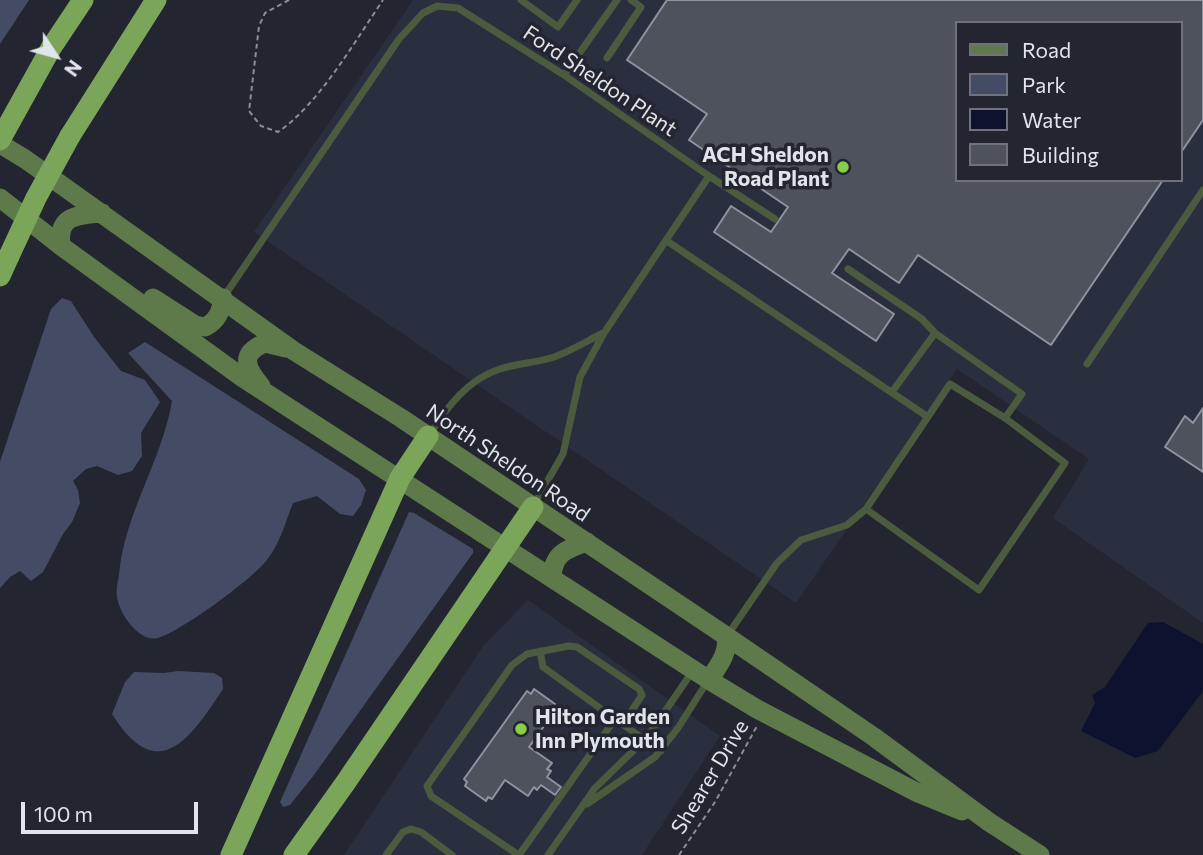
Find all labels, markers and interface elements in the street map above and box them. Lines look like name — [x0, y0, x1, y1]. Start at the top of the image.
street label: Ford Sheldon Plant — [518, 20, 682, 142]
north arrow — [21, 21, 91, 91]
legend — [954, 21, 1182, 182]
text: Road — [1022, 37, 1071, 62]
text: N — [60, 56, 87, 81]
text: Park — [1022, 72, 1066, 97]
text: Water — [1022, 107, 1081, 132]
place label: ACH Sheldon Road Plant — [702, 142, 829, 192]
text: Building — [1022, 142, 1099, 167]
marker: ACH Sheldon Road Plant — [835, 159, 851, 175]
street label: North Sheldon Road — [421, 399, 595, 527]
place label: Hilton Garden Inn Plymouth — [535, 704, 670, 754]
street label: Shearer Drive — [666, 715, 754, 839]
marker: Hilton Garden Inn Plymouth — [513, 721, 529, 737]
scale bar — [24, 788, 201, 832]
text: 100 m — [34, 801, 93, 826]

